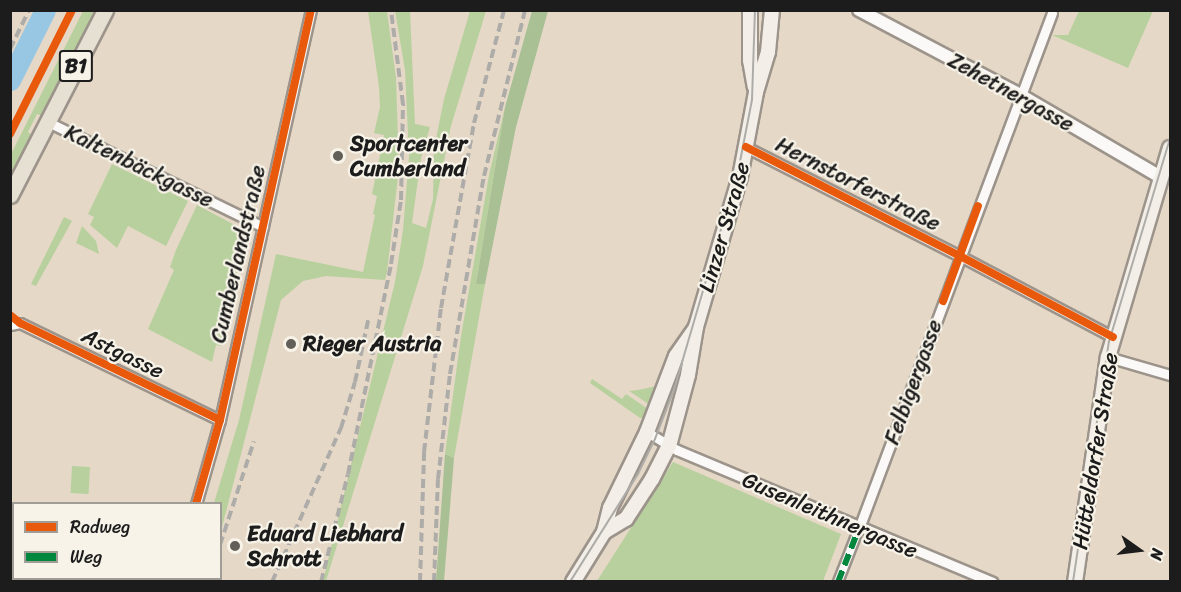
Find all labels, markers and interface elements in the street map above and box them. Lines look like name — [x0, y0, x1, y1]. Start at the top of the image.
street label: Zehetnergasse — [943, 47, 1079, 137]
road number: B1 — [58, 48, 94, 84]
street label: Kaltenbäckgasse — [60, 119, 218, 213]
place label: Sportcenter Cumberland — [350, 130, 467, 182]
street label: Hernstorferstraße — [771, 131, 945, 237]
marker: Sportcenter Cumberland — [331, 149, 345, 163]
street label: Linzer Straße — [693, 159, 755, 295]
street label: Cumberlandstraße — [205, 163, 271, 345]
street label: Felbigergasse — [878, 316, 948, 448]
street label: Astgasse — [78, 322, 168, 384]
place label: Rieger Austria — [303, 331, 442, 357]
marker: Rieger Austria — [284, 337, 298, 351]
street label: Hütteldorfer Straße — [1066, 350, 1124, 552]
street label: Gusenleithnergasse — [738, 466, 922, 564]
legend — [12, 502, 222, 580]
text: Radweg — [70, 511, 130, 543]
place label: Eduard Liebhard Schrott — [247, 520, 403, 572]
north arrow — [1109, 520, 1169, 580]
marker: Eduard Liebhard Schrott — [228, 539, 242, 553]
text: Weg — [70, 541, 102, 573]
text: N — [1142, 546, 1172, 563]

